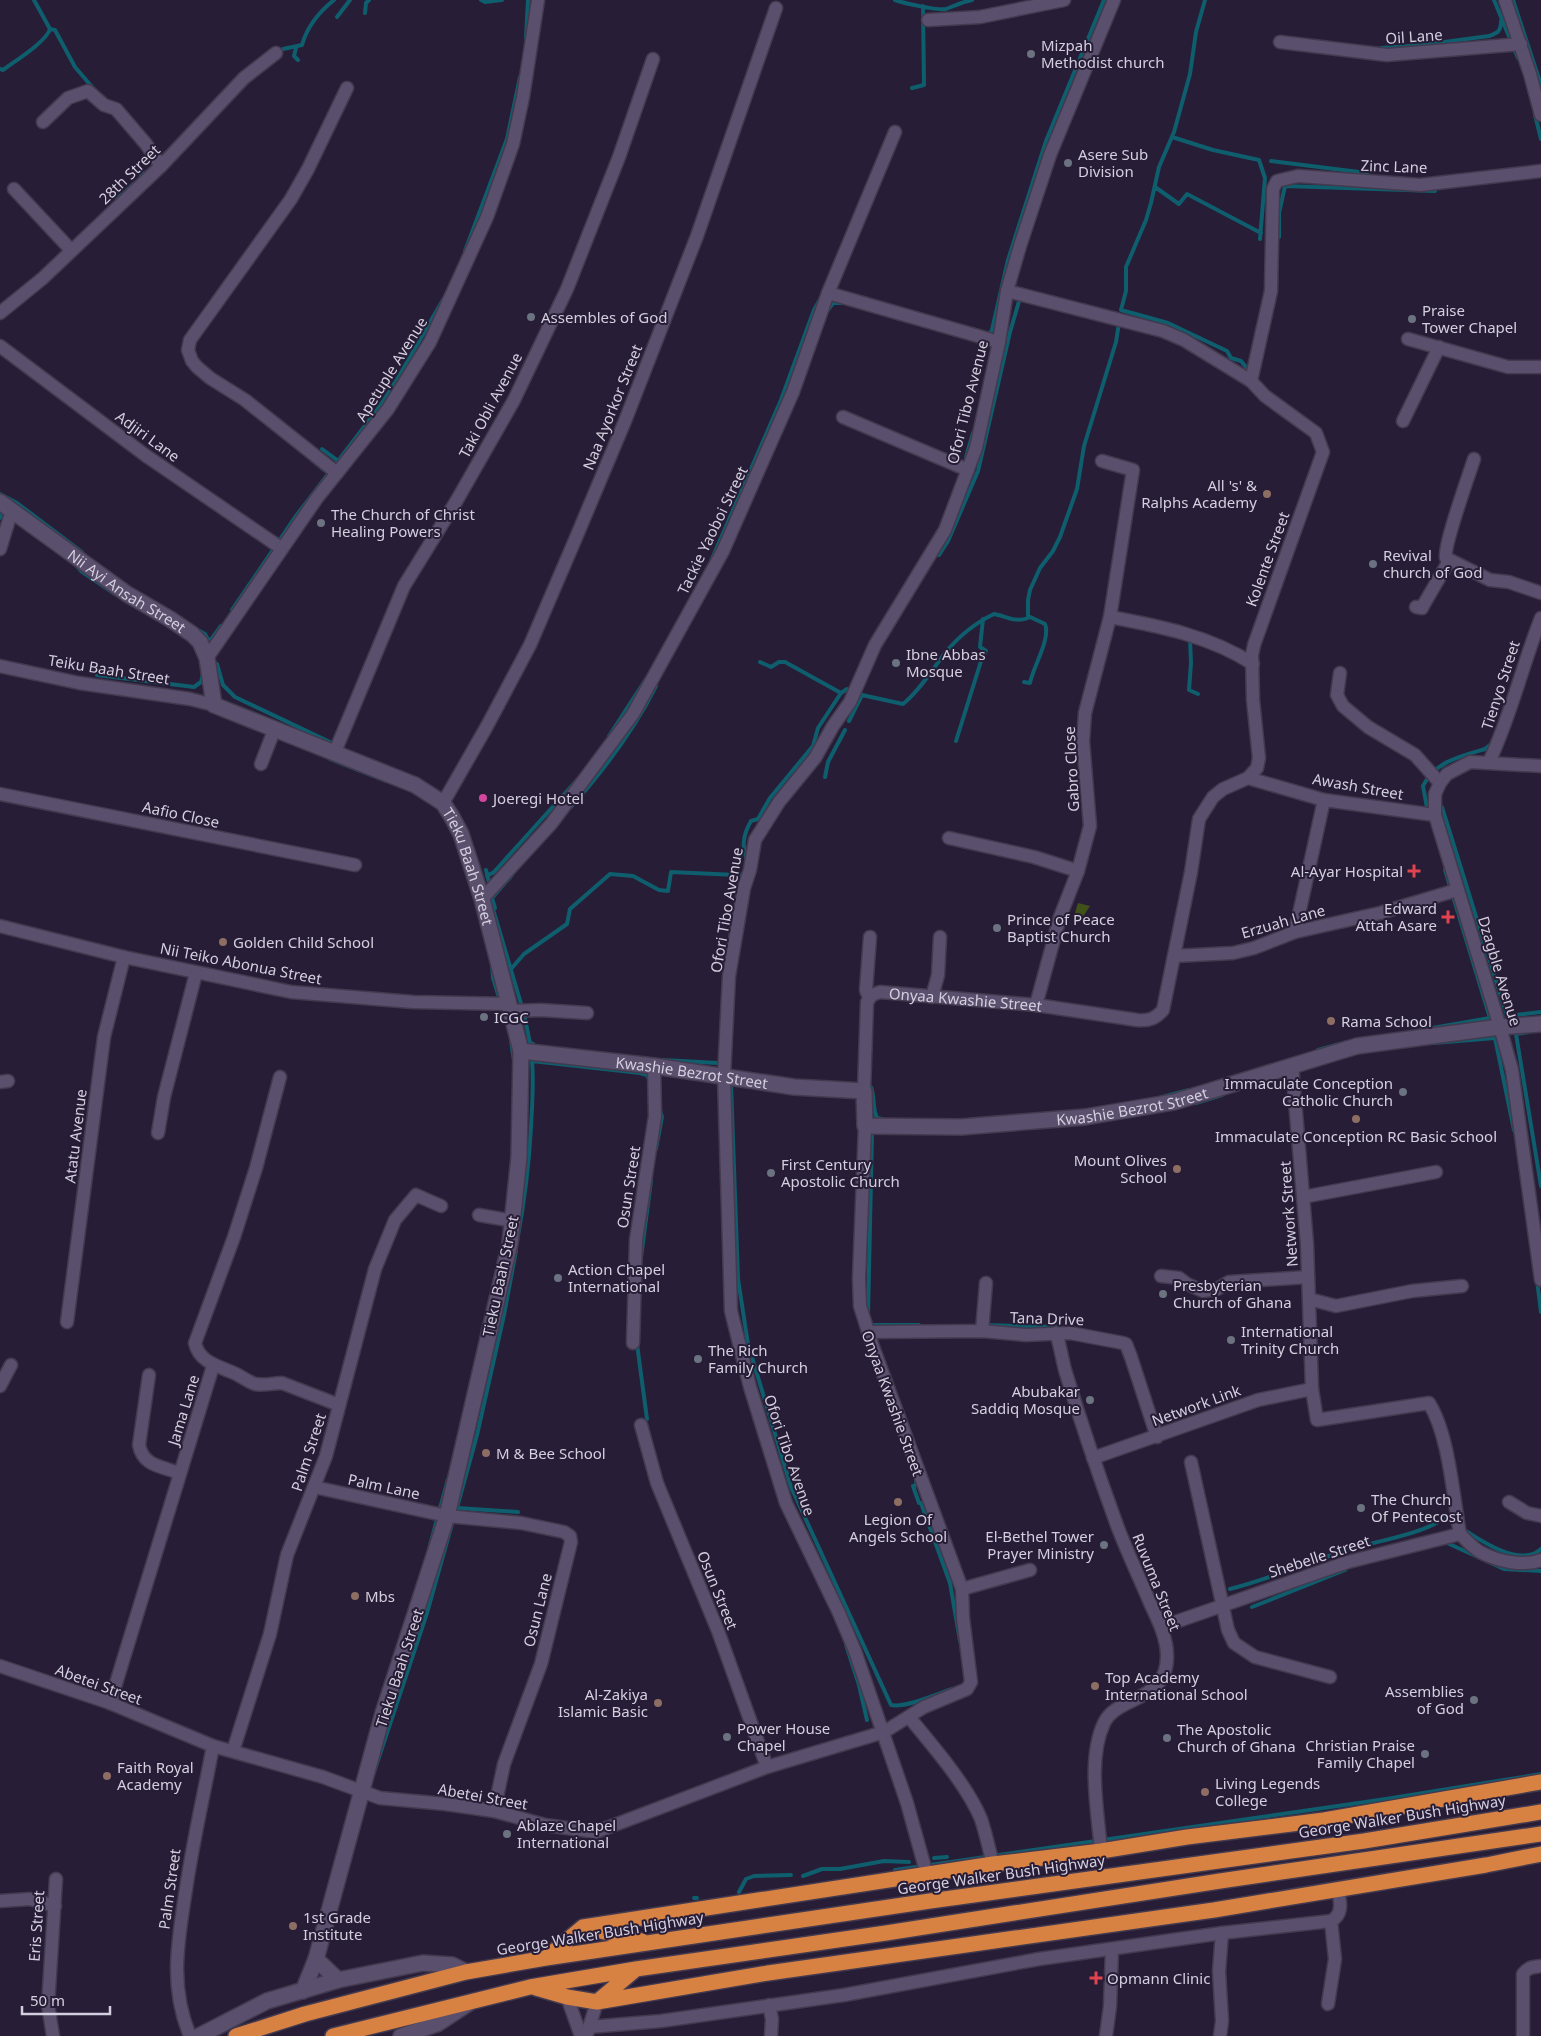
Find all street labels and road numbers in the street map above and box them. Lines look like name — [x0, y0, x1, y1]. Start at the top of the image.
street label: Oil Lane — [1385, 24, 1443, 48]
street label: 28th Street — [94, 139, 164, 208]
street label: Zinc Lane — [1360, 155, 1428, 177]
street label: Apetuple Avenue — [351, 313, 431, 425]
street label: Ofori Tibo Avenue — [942, 338, 992, 466]
street label: Naa Ayorkor Street — [578, 341, 647, 473]
street label: Taki Obli Avenue — [454, 349, 526, 461]
street label: Adjiri Lane — [112, 406, 184, 466]
street label: Tackie Yaoboi Street — [672, 462, 752, 597]
street label: Kolente Street — [1241, 508, 1294, 609]
street label: Nii Ayi Ansah Street — [64, 544, 190, 637]
street label: Tienyo Street — [1476, 637, 1524, 732]
street label: Teiku Baah Street — [47, 650, 172, 689]
street label: Gabro Close — [1059, 726, 1083, 812]
street label: Awash Street — [1311, 768, 1406, 804]
street label: Aafio Close — [141, 796, 221, 832]
street label: Tieku Baah Street — [438, 804, 498, 928]
street label: Ofori Tibo Avenue — [705, 846, 747, 974]
street label: Erzuah Lane — [1239, 899, 1327, 943]
street label: Dzagble Avenue — [1474, 914, 1526, 1028]
street label: Nii Teiko Abonua Street — [158, 938, 324, 989]
street label: Onyaa Kwashie Street — [888, 983, 1044, 1016]
street label: Kwashie Bezrot Street — [614, 1052, 770, 1093]
street label: Kwashie Bezrot Street — [1056, 1082, 1211, 1129]
street label: Atatu Avenue — [59, 1088, 91, 1184]
street label: Osun Street — [612, 1144, 644, 1230]
street label: Network Street — [1274, 1160, 1302, 1268]
street label: Tieku Baah Street — [477, 1213, 523, 1338]
street label: Tana Drive — [1010, 1307, 1084, 1329]
street label: Onyaa Kwashie Street — [857, 1327, 929, 1479]
street label: Jama Lane — [162, 1372, 203, 1450]
street label: Network Link — [1149, 1380, 1243, 1430]
street label: Ofori Tibo Avenue — [760, 1392, 820, 1518]
street label: Palm Street — [286, 1410, 330, 1494]
street label: Palm Lane — [346, 1469, 422, 1503]
street label: Ruvuma Street — [1128, 1530, 1186, 1634]
street label: Shebelle Street — [1266, 1530, 1373, 1582]
street label: Osun Street — [693, 1548, 743, 1633]
street label: Osun Lane — [518, 1571, 556, 1649]
street label: Tieku Baah Street — [370, 1606, 428, 1730]
street label: Abetei Street — [53, 1659, 146, 1709]
street label: Abetei Street — [437, 1778, 530, 1814]
street label: George Walker Bush Highway — [1297, 1790, 1507, 1842]
street label: Palm Street — [153, 1847, 185, 1931]
street label: George Walker Bush Highway — [896, 1849, 1106, 1898]
street label: Eris Street — [24, 1889, 49, 1962]
street label: George Walker Bush Highway — [495, 1907, 705, 1959]

